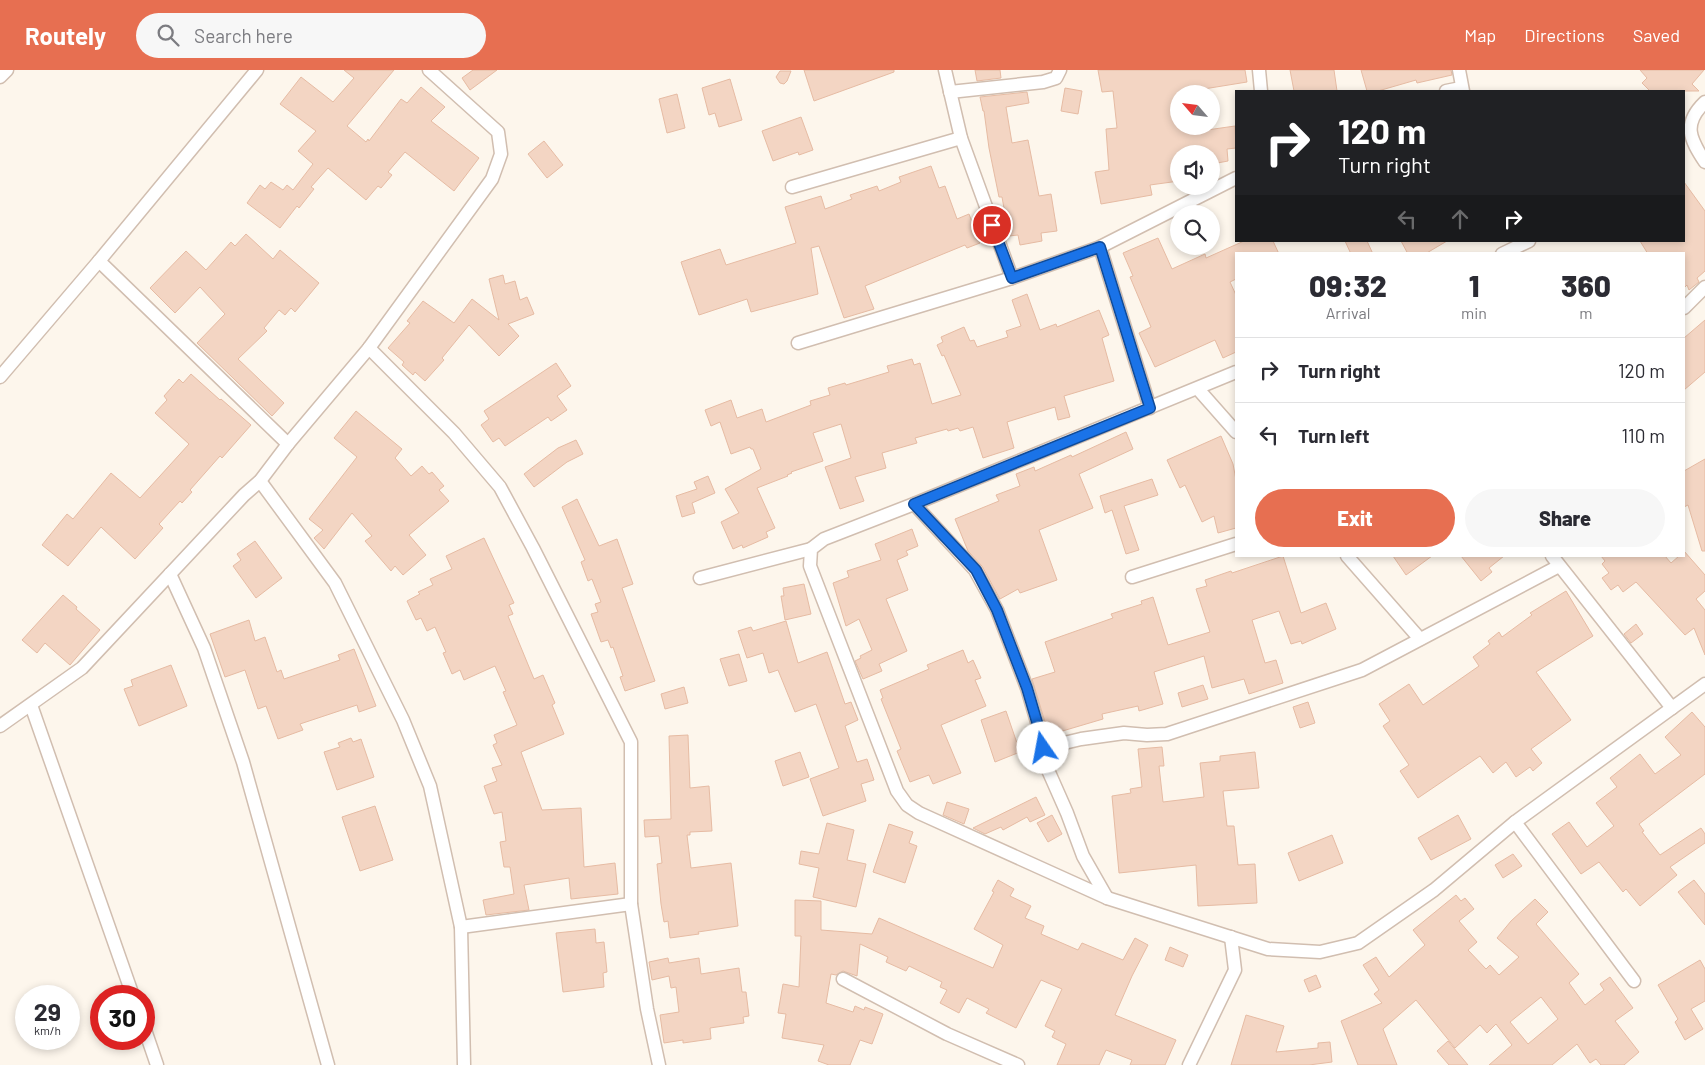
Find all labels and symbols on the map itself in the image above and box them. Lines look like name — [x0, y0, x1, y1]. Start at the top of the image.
north arrow — [1170, 85, 1220, 135]
pin — [971, 204, 1013, 246]
position arrow — [1016, 721, 1068, 773]
speed limit sign: 30 — [90, 985, 155, 1050]

